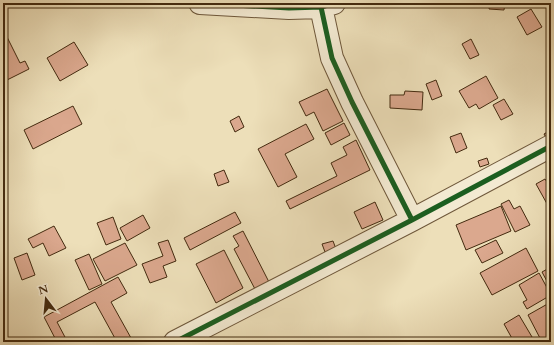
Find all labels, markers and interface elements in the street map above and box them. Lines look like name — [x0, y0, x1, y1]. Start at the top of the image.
north arrow — [26, 279, 66, 319]
text: N — [37, 281, 50, 298]

